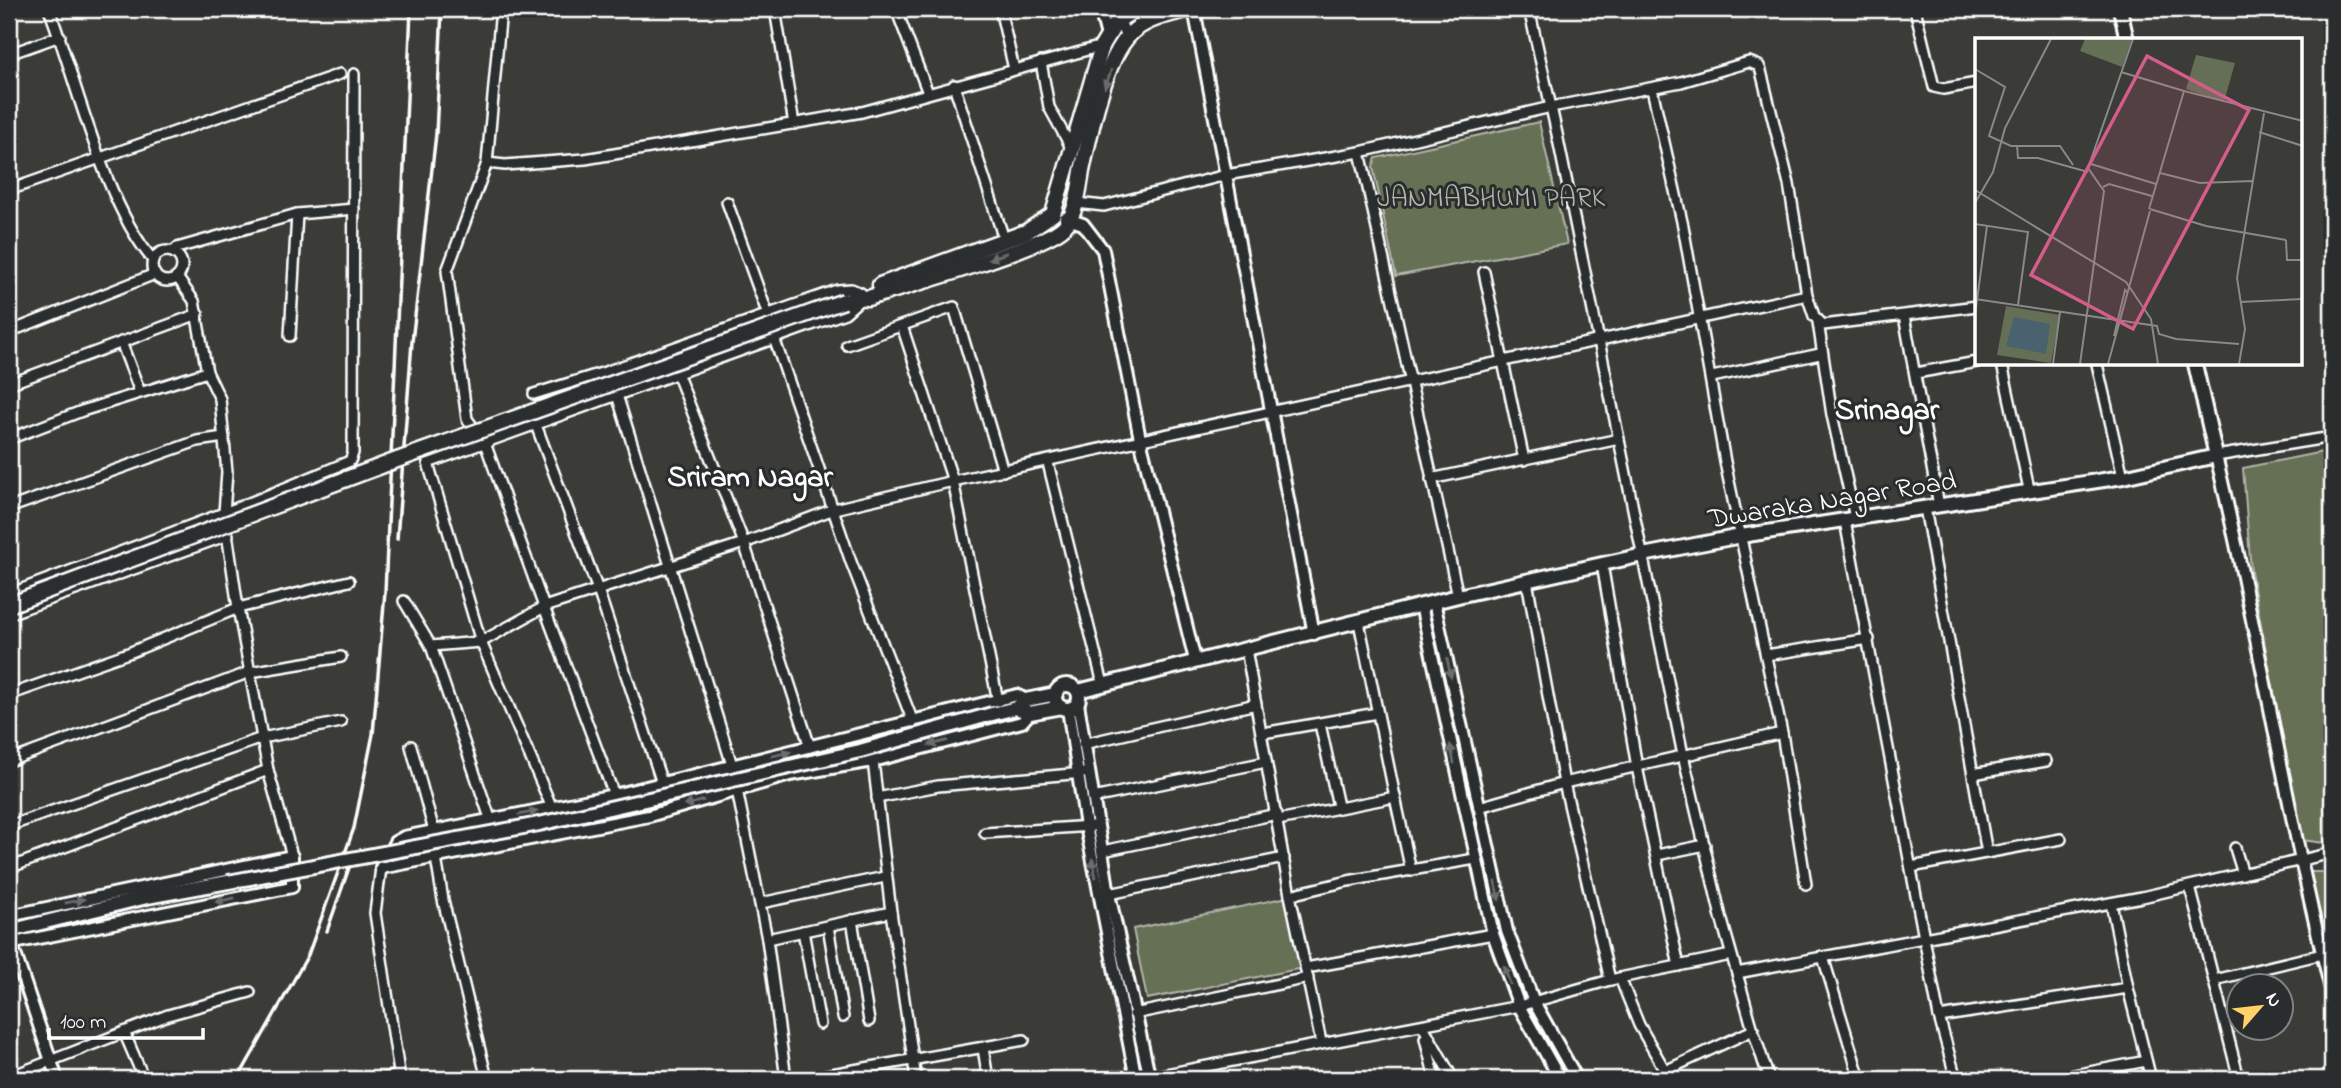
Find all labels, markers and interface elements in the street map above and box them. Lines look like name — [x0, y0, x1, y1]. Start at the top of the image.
inset map — [1975, 38, 2302, 366]
one-way arrow — [1102, 68, 1113, 89]
park label: JANMABHUMI PARK — [1377, 179, 1606, 220]
one-way arrow — [987, 250, 1008, 261]
district label: Srinagar — [1835, 390, 1940, 435]
district label: Sriram Nagar — [667, 457, 834, 502]
street label: Dwaraka Nagar Road — [1705, 462, 1960, 541]
one-way arrow — [1443, 657, 1454, 679]
one-way arrow — [927, 738, 949, 749]
one-way arrow — [1447, 743, 1458, 765]
one-way arrow — [770, 748, 792, 759]
one-way arrow — [683, 798, 704, 808]
one-way arrow — [517, 808, 539, 819]
one-way arrow — [1088, 857, 1099, 879]
one-way arrow — [1492, 880, 1503, 902]
one-way arrow — [64, 895, 86, 906]
one-way arrow — [214, 895, 236, 906]
one-way arrow — [1502, 964, 1513, 985]
north arrow — [2226, 972, 2296, 1042]
text: N — [2258, 988, 2288, 1012]
scale bar — [49, 997, 203, 1041]
text: 100 m — [60, 1008, 106, 1038]

